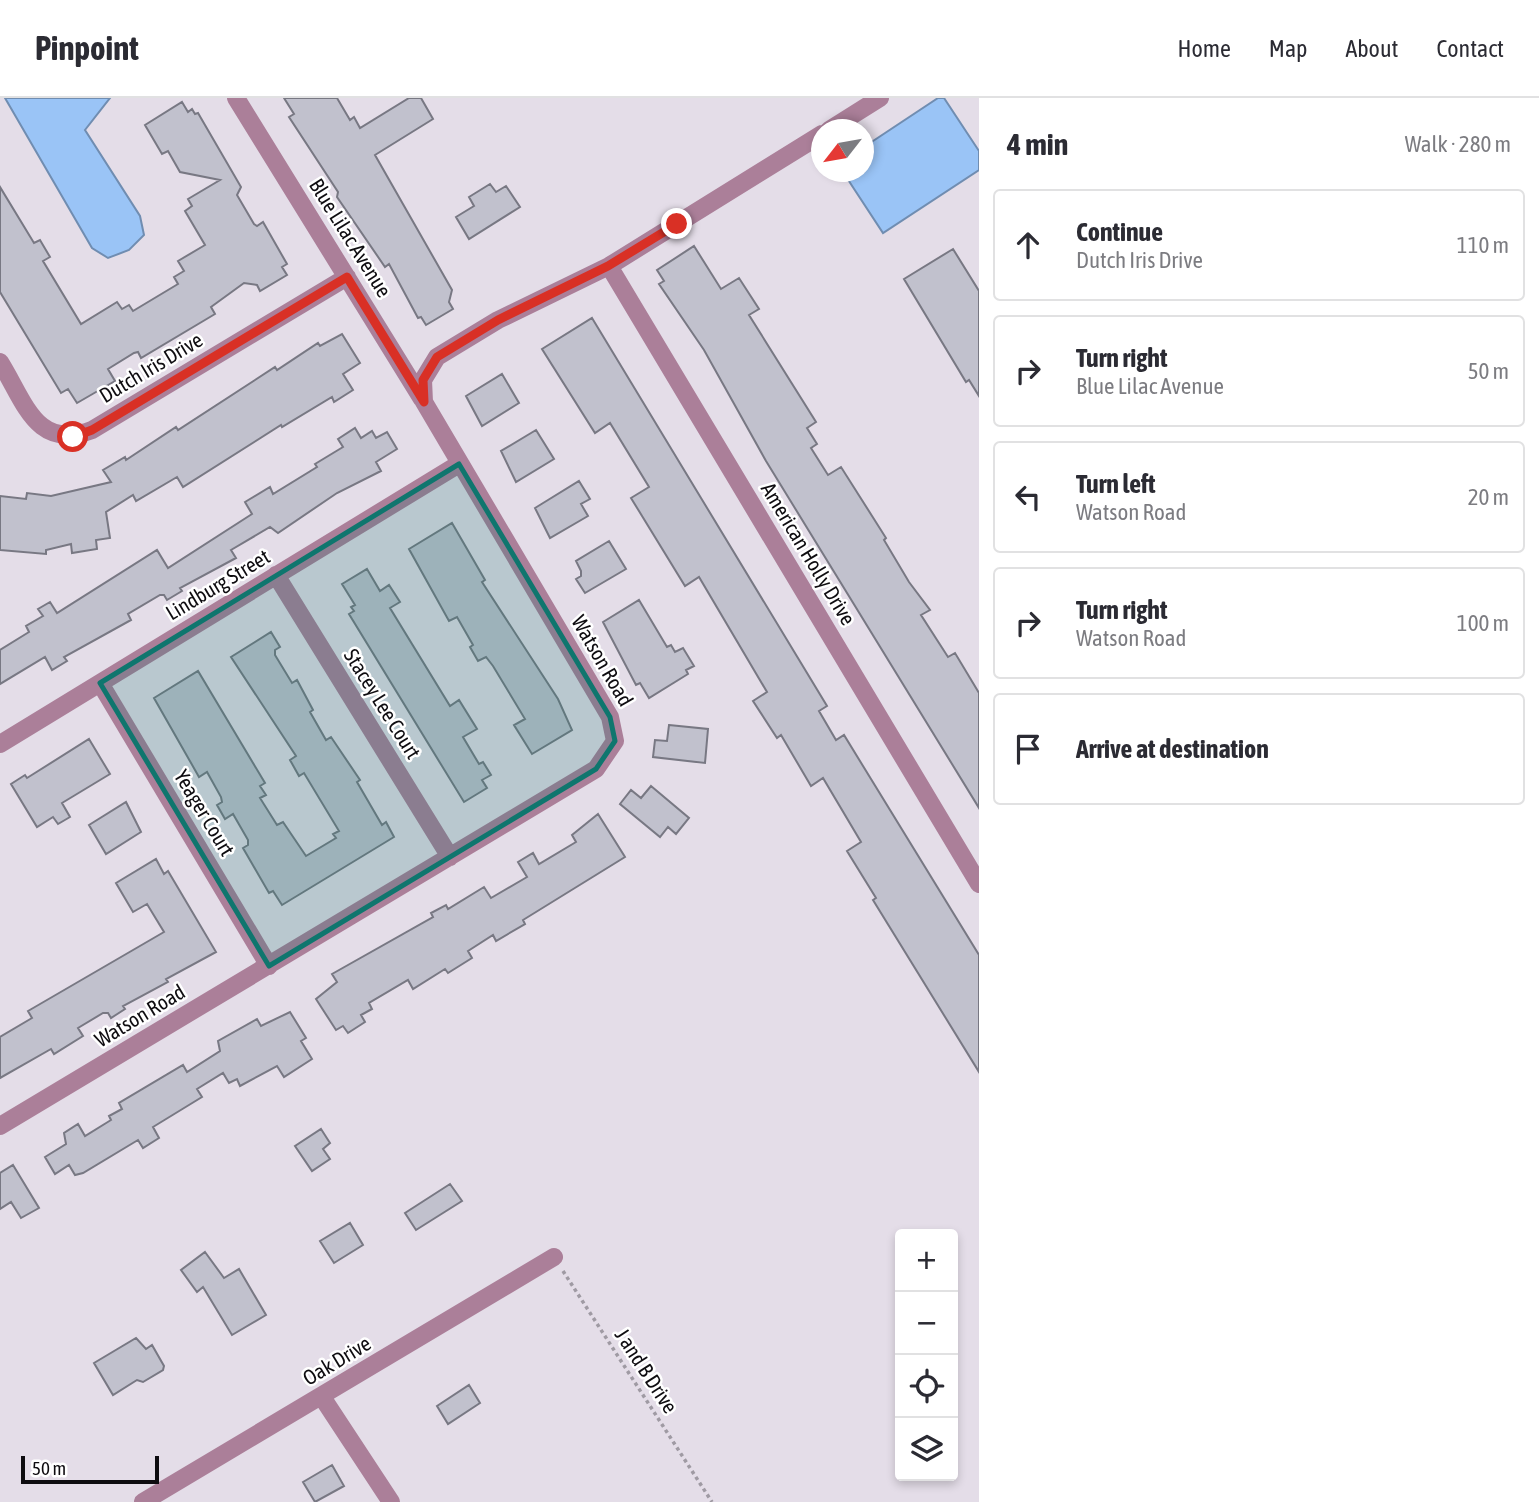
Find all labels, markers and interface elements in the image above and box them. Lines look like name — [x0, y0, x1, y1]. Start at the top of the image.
text: Pinpoint — [35, 29, 139, 67]
text: Home — [1177, 35, 1231, 62]
text: Map — [1269, 35, 1307, 62]
text: About — [1345, 35, 1398, 62]
text: Contact — [1436, 35, 1504, 62]
north arrow — [811, 119, 874, 182]
text: 4 min — [1007, 127, 1068, 161]
text: Walk · 280 m — [1405, 131, 1511, 157]
street label: Blue Lilac Avenue — [305, 174, 397, 301]
route end — [661, 208, 692, 239]
text: Continue — [1076, 217, 1163, 247]
icon: ahead — [1009, 226, 1047, 264]
text: 110 m — [1457, 232, 1509, 258]
text: Dutch Iris Drive — [1076, 247, 1203, 273]
street label: Dutch Iris Drive — [95, 327, 206, 407]
text: Turn right — [1076, 343, 1167, 373]
icon: right — [1009, 352, 1047, 390]
text: 50 m — [1468, 358, 1509, 384]
text: Blue Lilac Avenue — [1076, 373, 1224, 399]
route start — [57, 421, 88, 452]
text: Turn left — [1076, 469, 1156, 499]
street label: American Holly Drive — [757, 478, 861, 629]
icon: left — [1009, 478, 1047, 516]
text: 20 m — [1468, 484, 1509, 510]
text: Watson Road — [1076, 499, 1186, 525]
street label: Lindburg Street — [161, 544, 274, 624]
text: Turn right — [1076, 595, 1167, 625]
icon: right — [1009, 604, 1047, 642]
text: 100 m — [1457, 610, 1509, 636]
street label: Watson Road — [567, 611, 638, 710]
text: Watson Road — [1076, 625, 1186, 651]
street label: Stacey Lee Court — [340, 644, 426, 763]
icon: arrive — [1009, 730, 1047, 768]
text: Arrive at destination — [1076, 734, 1269, 764]
street label: Yeager Court — [170, 765, 240, 860]
street label: Watson Road — [90, 979, 189, 1051]
map controls — [895, 1229, 958, 1481]
button: + — [895, 1229, 958, 1292]
button: − — [895, 1292, 958, 1355]
street label: J and B Drive — [611, 1324, 683, 1417]
street label: Oak Drive — [298, 1331, 375, 1390]
button: locate — [895, 1355, 958, 1418]
button: layers — [895, 1418, 958, 1481]
scale bar — [21, 1453, 159, 1485]
text: 50 m — [32, 1457, 66, 1479]

